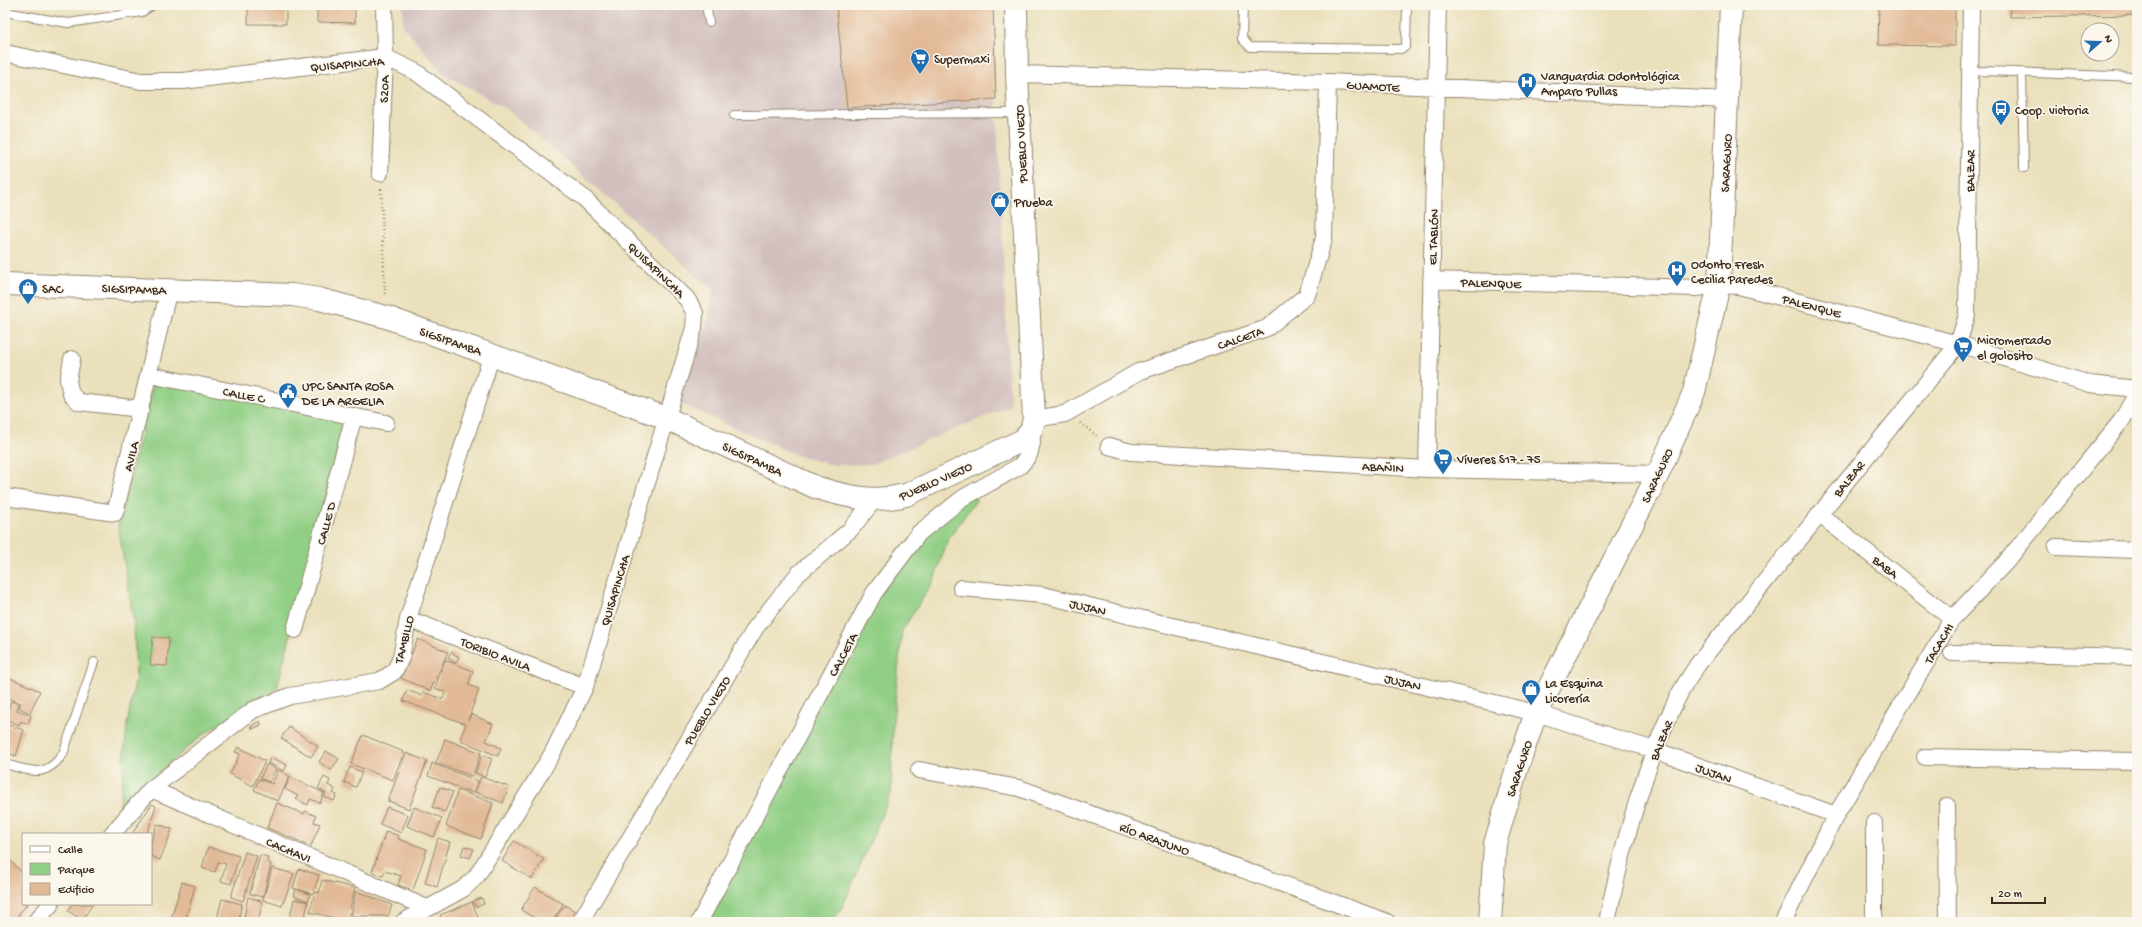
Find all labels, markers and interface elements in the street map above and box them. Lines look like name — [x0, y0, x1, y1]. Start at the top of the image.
north arrow — [2080, 22, 2120, 62]
text: N — [2101, 34, 2114, 45]
supermarket icon: Supermaxi — [909, 47, 931, 75]
place label: Supermaxi — [934, 53, 990, 68]
street label: QUISAPINCHA — [310, 55, 386, 76]
place label: Vanguardia Odontológica Amparo Pullas — [1540, 70, 1680, 100]
hospital icon: Vanguardia Odontológica Amparo Pullas — [1516, 71, 1538, 99]
street label: S20A — [378, 74, 394, 103]
street label: GUAMOTE — [1346, 79, 1401, 96]
bus stop icon: Coop. victoria — [1990, 98, 2012, 126]
street label: PUEBLO VIEJO — [1013, 104, 1032, 184]
place label: Coop. victoria — [2015, 104, 2090, 119]
street label: SARAGURO — [1718, 133, 1737, 193]
street label: BALZAR — [1964, 149, 1979, 193]
shop icon: Prueba — [989, 190, 1011, 218]
place label: Prueba — [1013, 196, 1053, 211]
street label: EL TABLÓN — [1426, 209, 1443, 266]
street label: QUISAPINCHA — [623, 240, 688, 303]
place label: Odonto Fresh Cecilia Paredes — [1691, 258, 1774, 288]
hospital icon: Odonto Fresh Cecilia Paredes — [1666, 259, 1688, 287]
street label: PALENQUE — [1459, 276, 1522, 293]
shop icon: SAC — [17, 277, 39, 305]
street label: SIGSIPAMBA — [101, 282, 168, 299]
place label: SAC — [42, 283, 64, 298]
street label: PALENQUE — [1779, 292, 1843, 323]
street label: CALCETA — [1216, 324, 1267, 354]
street label: SIGSIPAMBA — [417, 325, 484, 360]
place label: Micromercado el golosito — [1977, 334, 2051, 364]
supermarket icon: Micromercado el golosito — [1952, 335, 1974, 363]
place label: UPC SANTA ROSA DE LA ARGELIA — [301, 380, 394, 410]
public building icon: UPC SANTA ROSA DE LA ARGELIA — [277, 381, 299, 409]
street label: CALLE C — [221, 385, 267, 408]
street label: AVILA — [121, 439, 144, 473]
street label: SIGSIPAMBA — [719, 440, 786, 481]
street label: SARAGURO — [1639, 446, 1677, 506]
supermarket icon: Víveres S17 - 75 — [1432, 447, 1454, 475]
place label: Víveres S17 - 75 — [1456, 453, 1541, 468]
street label: BALZAR — [1830, 458, 1870, 501]
street label: PUEBLO VIEJO — [896, 459, 975, 505]
street label: ABAÑIN — [1361, 460, 1404, 477]
street label: CALLE D — [314, 500, 340, 547]
street label: QUISAPINCHA — [598, 552, 635, 628]
street label: BABA — [1868, 553, 1901, 584]
street label: JUJAN — [1068, 597, 1107, 620]
street label: TAMBILLO — [392, 614, 419, 666]
street label: TACACHI — [1922, 621, 1958, 668]
street label: CALCETA — [826, 630, 863, 680]
street label: TORIBIO AVILA — [457, 635, 534, 676]
street label: JUJAN — [1383, 672, 1422, 695]
street label: PUEBLO VIEJO — [681, 674, 735, 750]
place label: La Esquina Licorería — [1545, 677, 1604, 707]
shop icon: La Esquina Licorería — [1520, 678, 1542, 706]
street label: BALZAR — [1647, 718, 1678, 764]
street label: SARAGURO — [1504, 738, 1537, 799]
street label: JUJAN — [1693, 761, 1733, 788]
street label: RÍO ARAJUNO — [1117, 820, 1192, 860]
legend — [22, 833, 152, 905]
street label: CACHAVI — [263, 835, 313, 867]
text: Calle — [58, 844, 83, 858]
text: Parque — [57, 864, 95, 878]
scale bar — [1992, 879, 2045, 905]
text: Edificio — [58, 884, 94, 898]
text: 20 m — [1998, 888, 2023, 902]

